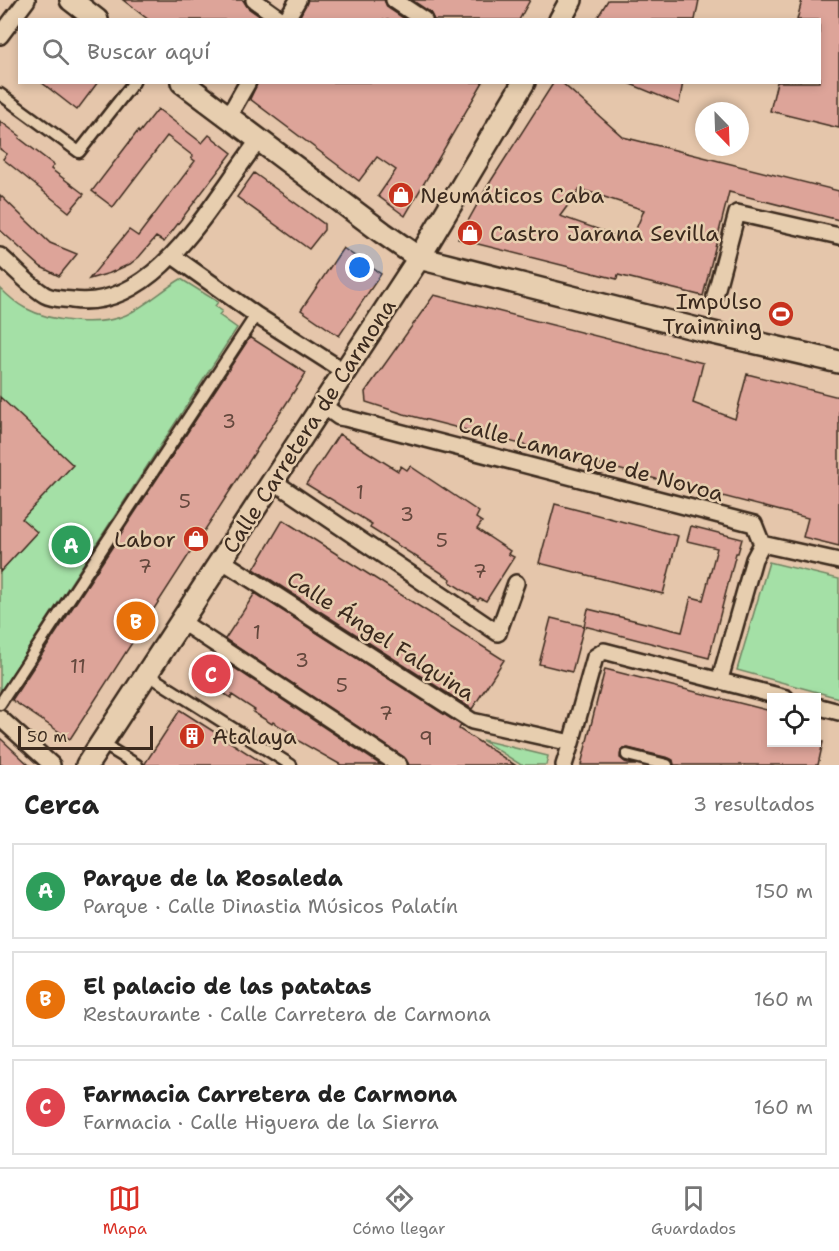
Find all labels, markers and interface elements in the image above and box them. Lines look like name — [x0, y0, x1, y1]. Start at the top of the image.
search box — [18, 18, 821, 84]
icon: search — [39, 35, 72, 68]
text: Buscar aquí — [87, 37, 210, 66]
north arrow — [695, 102, 749, 156]
shop icon: Neumáticos Caba — [386, 180, 416, 210]
place label: Neumáticos Caba — [420, 181, 605, 210]
shop icon: Castro Jarana Sevilla — [455, 218, 485, 248]
place label: Castro Jarana Sevilla — [490, 219, 719, 248]
your location — [345, 253, 374, 282]
place label: Impulso Trainning — [663, 287, 762, 341]
street label: Calle Carretera de Carmona — [216, 293, 402, 559]
sports icon: Impulso Trainning — [766, 299, 796, 329]
house number: 3 — [222, 408, 236, 434]
street label: Calle Lamarque de Novoa — [455, 410, 727, 509]
house number: 1 — [356, 479, 364, 505]
house number: 5 — [179, 488, 191, 514]
house number: 3 — [400, 501, 414, 527]
pin: A — [52, 522, 90, 568]
shop icon: Labor — [181, 524, 211, 554]
place label: Labor — [114, 525, 176, 554]
house number: 5 — [436, 527, 448, 553]
house number: 7 — [138, 553, 152, 579]
house number: 7 — [473, 558, 487, 584]
street label: Calle Ángel Falquina — [281, 564, 481, 708]
pin: B — [116, 598, 156, 644]
house number: 1 — [253, 619, 261, 645]
house number: 3 — [295, 647, 309, 673]
pin: C — [192, 652, 230, 696]
house number: 11 — [70, 653, 86, 679]
house number: 5 — [336, 672, 348, 698]
map controls — [767, 693, 821, 747]
button: locate — [767, 693, 821, 747]
house number: 7 — [379, 700, 393, 726]
building icon: Atalaya — [177, 721, 207, 751]
place label: Atalaya — [212, 722, 297, 751]
scale bar — [18, 723, 153, 750]
house number: 9 — [419, 725, 433, 751]
text: 50 m — [27, 726, 67, 747]
text: Cerca — [24, 787, 99, 822]
text: 3 resultados — [693, 791, 815, 817]
text: Parque de la Rosaleda — [83, 864, 343, 893]
text: A — [38, 878, 53, 904]
text: 150 m — [755, 878, 813, 904]
text: Parque · Calle Dinastia Músicos Palatín — [83, 893, 458, 919]
text: El palacio de las patatas — [83, 972, 372, 1001]
text: B — [39, 986, 52, 1012]
text: 160 m — [754, 986, 813, 1012]
text: Restaurante · Calle Carretera de Carmona — [83, 1001, 491, 1027]
text: Farmacia Carretera de Carmona — [83, 1080, 457, 1109]
text: C — [39, 1094, 52, 1120]
text: 160 m — [754, 1094, 813, 1120]
text: Farmacia · Calle Higuera de la Sierra — [83, 1109, 439, 1135]
tab: Mapa — [103, 1182, 147, 1239]
tab: Cómo llegar — [352, 1182, 446, 1239]
tab: Guardados — [651, 1182, 736, 1239]

